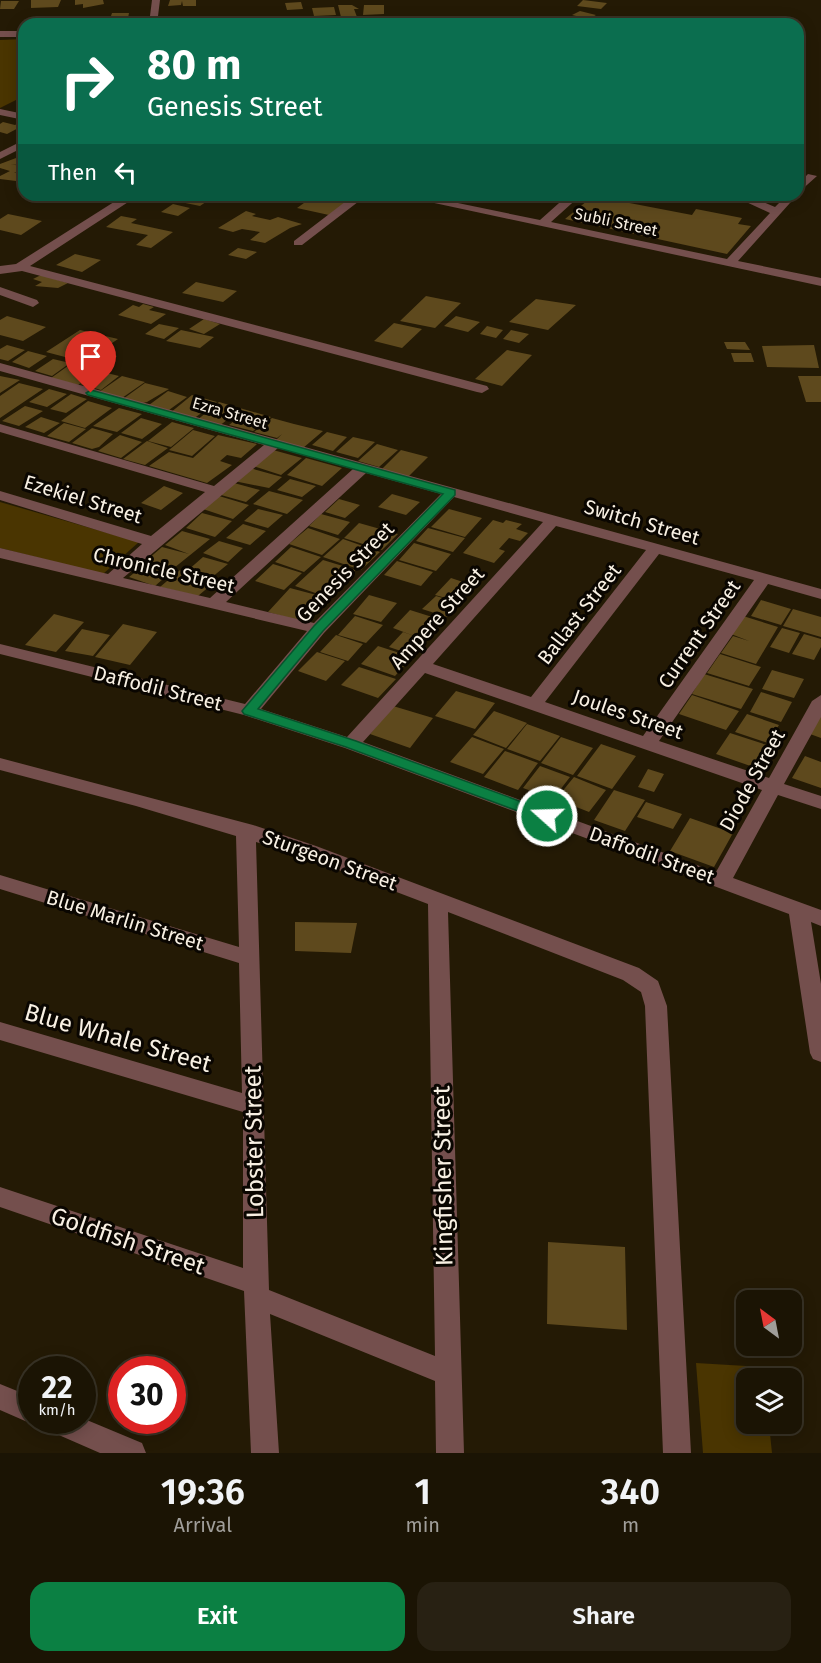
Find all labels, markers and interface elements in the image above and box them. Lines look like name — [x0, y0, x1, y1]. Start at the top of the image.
text: 80 m — [147, 40, 241, 90]
icon: right — [48, 42, 126, 120]
text: Genesis Street — [147, 91, 323, 123]
icon: left — [109, 156, 142, 189]
text: Then — [48, 159, 97, 186]
street label: Subli Street — [573, 204, 659, 240]
pin — [65, 331, 116, 393]
icon: arrive — [74, 340, 107, 373]
street label: Ezra Street — [190, 393, 270, 433]
street label: Ezekiel Street — [21, 470, 146, 529]
street label: Switch Street — [582, 494, 703, 550]
street label: Genesis Street — [291, 516, 399, 627]
street label: Chronicle Street — [91, 542, 238, 598]
street label: Ballast Street — [532, 558, 626, 669]
street label: Ampere Street — [385, 561, 490, 674]
street label: Current Street — [653, 575, 746, 693]
street label: Daffodil Street — [91, 660, 225, 716]
street label: Joules Street — [570, 684, 687, 744]
street label: Diode Street — [714, 724, 790, 835]
position arrow — [515, 784, 579, 848]
street label: Daffodil Street — [586, 821, 719, 889]
street label: Sturgeon Street — [260, 825, 401, 896]
street label: Blue Marlin Street — [44, 885, 207, 956]
street label: Blue Whale Street — [21, 998, 215, 1078]
street label: Lobster Street — [239, 1065, 269, 1219]
street label: Kingfisher Street — [427, 1085, 459, 1266]
street label: Goldfish Street — [47, 1202, 209, 1281]
north arrow — [736, 1290, 802, 1356]
map controls — [736, 1290, 802, 1434]
speed limit sign: 30 — [108, 1356, 186, 1434]
button: layers — [736, 1368, 802, 1434]
text: 22 — [41, 1370, 73, 1406]
text: km/h — [38, 1401, 76, 1419]
text: 19:36 — [161, 1470, 245, 1514]
text: 1 — [415, 1470, 431, 1514]
text: 340 — [601, 1470, 660, 1514]
text: Arrival — [173, 1513, 232, 1537]
text: min — [406, 1513, 440, 1537]
text: m — [622, 1513, 639, 1537]
button: Exit — [30, 1582, 405, 1651]
button: Share — [417, 1582, 791, 1651]

